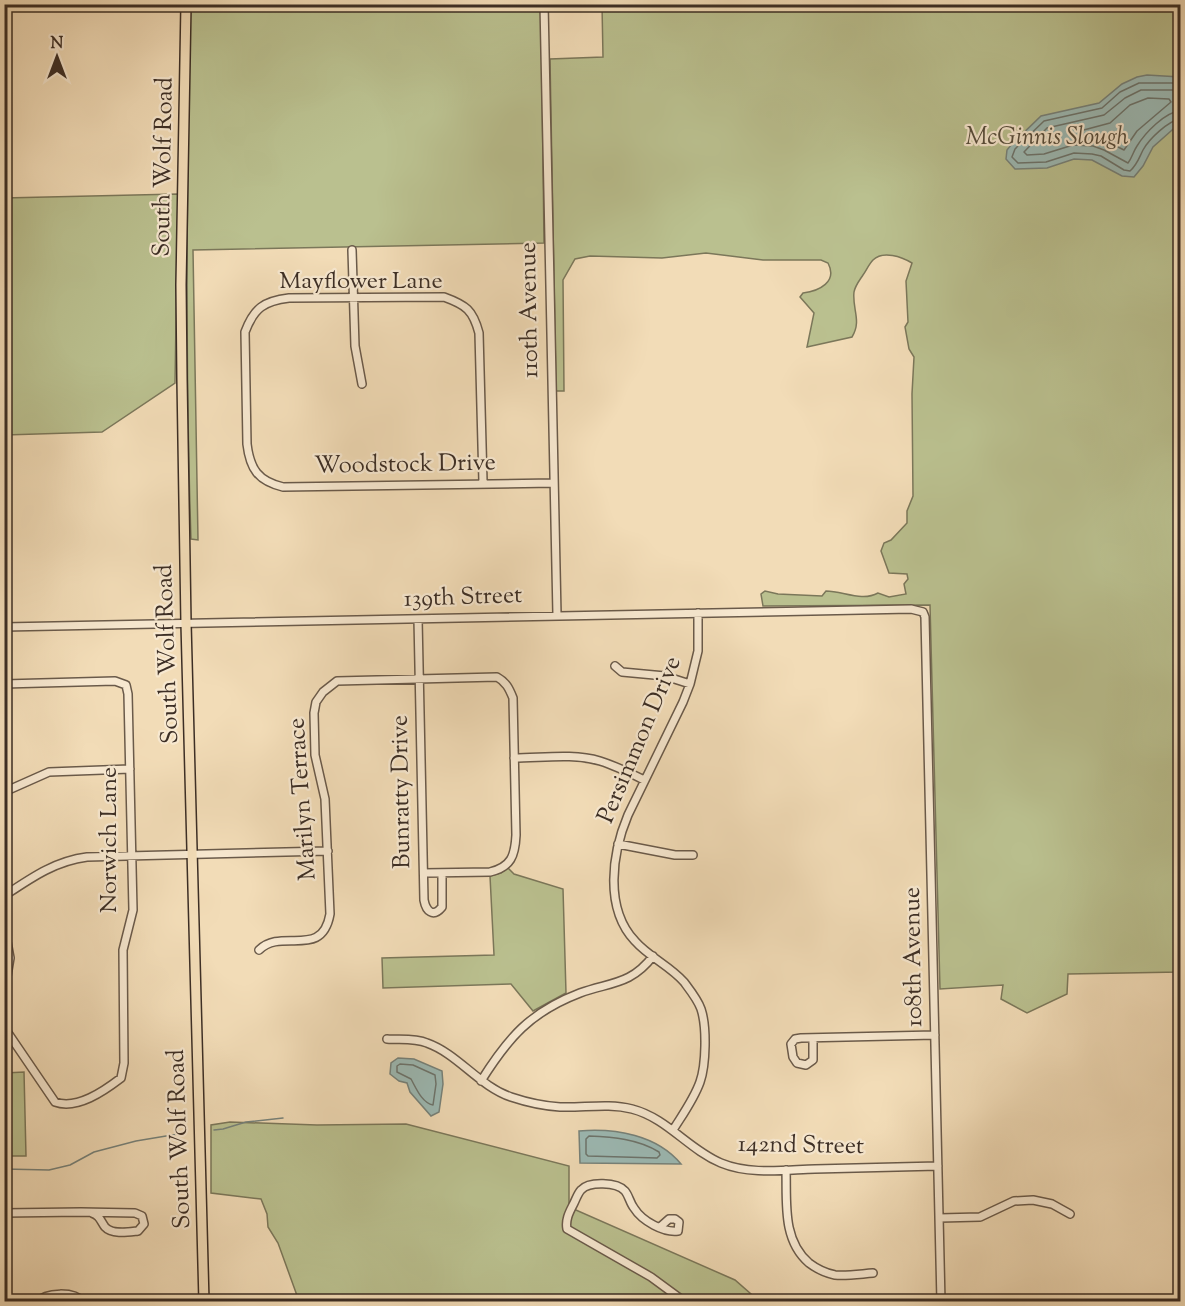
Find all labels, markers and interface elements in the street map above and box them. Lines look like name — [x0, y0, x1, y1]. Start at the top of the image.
north arrow — [27, 27, 87, 87]
text: N — [51, 33, 64, 56]
street label: South Wolf Road — [145, 76, 183, 257]
park label: McGinnis Slough — [965, 121, 1129, 155]
street label: 110th Avenue — [512, 242, 548, 378]
street label: Mayflower Lane — [279, 265, 443, 299]
street label: Woodstock Drive — [314, 446, 496, 484]
street label: South Wolf Road — [148, 563, 188, 745]
street label: 139th Street — [403, 579, 523, 617]
street label: Persimmon Drive — [589, 651, 691, 829]
street label: Bunratty Drive — [384, 715, 420, 869]
street label: Marilyn Terrace — [280, 717, 326, 881]
street label: Norwich Lane — [93, 767, 127, 913]
street label: 108th Avenue — [896, 887, 932, 1027]
street label: South Wolf Road — [160, 1048, 200, 1230]
street label: 142nd Street — [738, 1128, 864, 1164]

